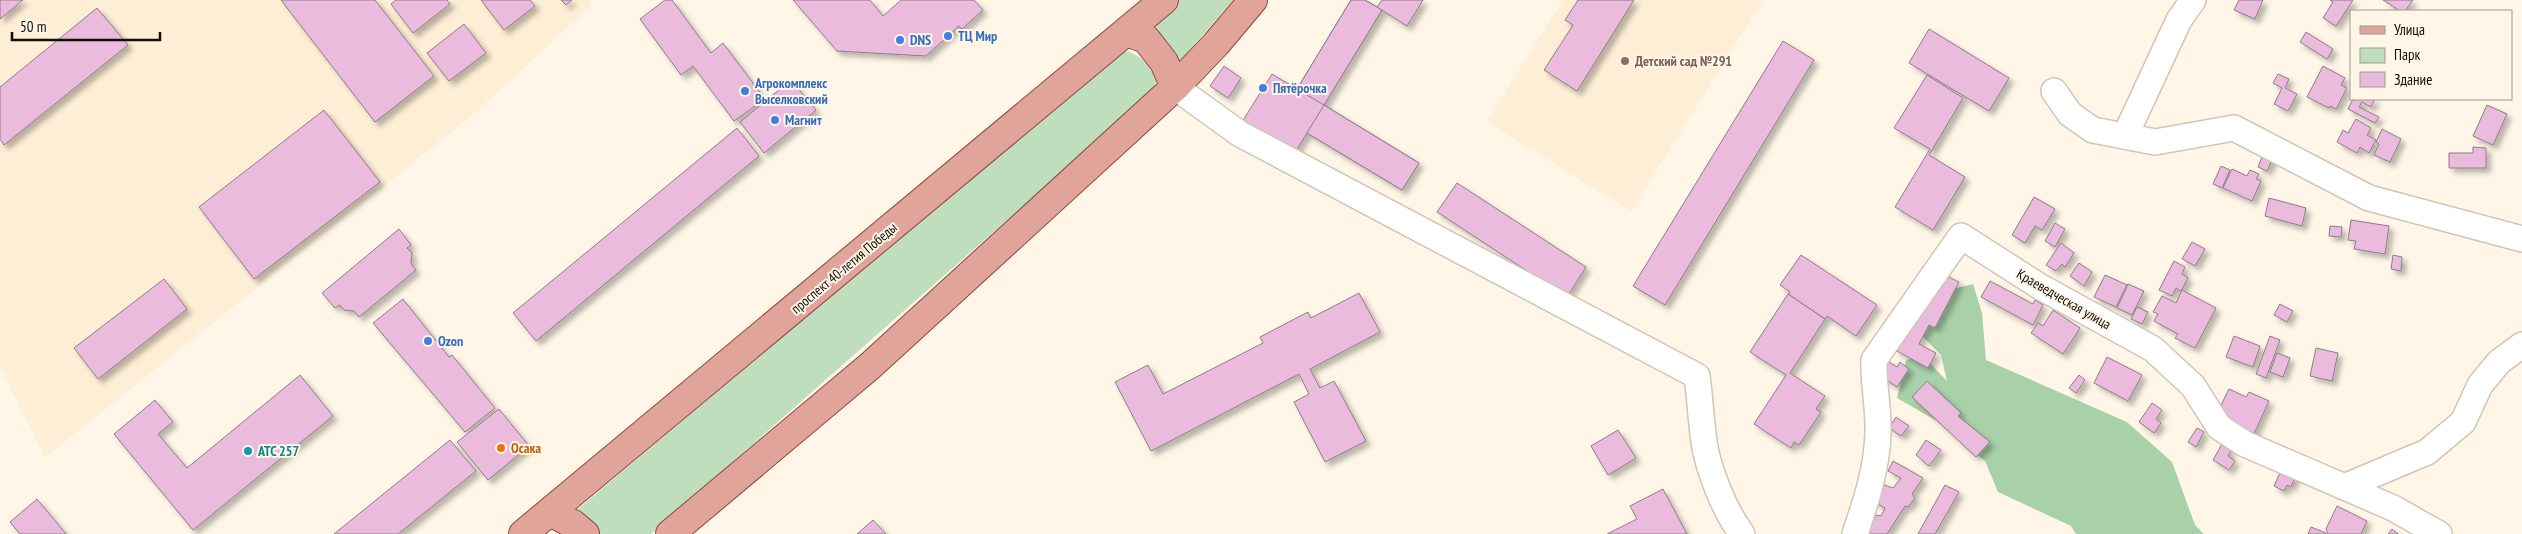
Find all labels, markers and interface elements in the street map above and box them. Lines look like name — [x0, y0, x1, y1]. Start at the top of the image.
scale bar — [12, 10, 160, 42]
legend — [2350, 10, 2512, 100]
text: 50 m — [20, 17, 46, 36]
text: Улица — [2394, 20, 2425, 39]
place label: ТЦ Мир — [958, 27, 997, 45]
marker: ТЦ Мир — [942, 30, 954, 42]
place label: DNS — [910, 31, 931, 49]
marker: DNS — [894, 34, 906, 46]
text: Парк — [2394, 45, 2420, 64]
place label: Детский сад №291 — [1635, 52, 1732, 70]
marker: Детский сад №291 — [1619, 55, 1631, 67]
text: Здание — [2394, 70, 2432, 89]
place label: Агрокомплекс Выселковский — [754, 74, 828, 108]
place label: Пятёрочка — [1273, 79, 1327, 97]
marker: Пятёрочка — [1257, 82, 1269, 94]
marker: Агрокомплекс Выселковский — [739, 85, 751, 97]
place label: Магнит — [785, 111, 822, 129]
marker: Магнит — [769, 114, 781, 126]
street label: проспект 40-летия Победы — [787, 218, 901, 318]
street label: Краеведческая улица — [2014, 265, 2114, 333]
place label: Ozon — [438, 332, 463, 350]
marker: Ozon — [422, 335, 434, 347]
place label: Осака — [511, 439, 541, 457]
place label: АТС 257 — [257, 442, 299, 460]
marker: Осака — [495, 442, 507, 454]
marker: АТС 257 — [242, 445, 254, 457]

